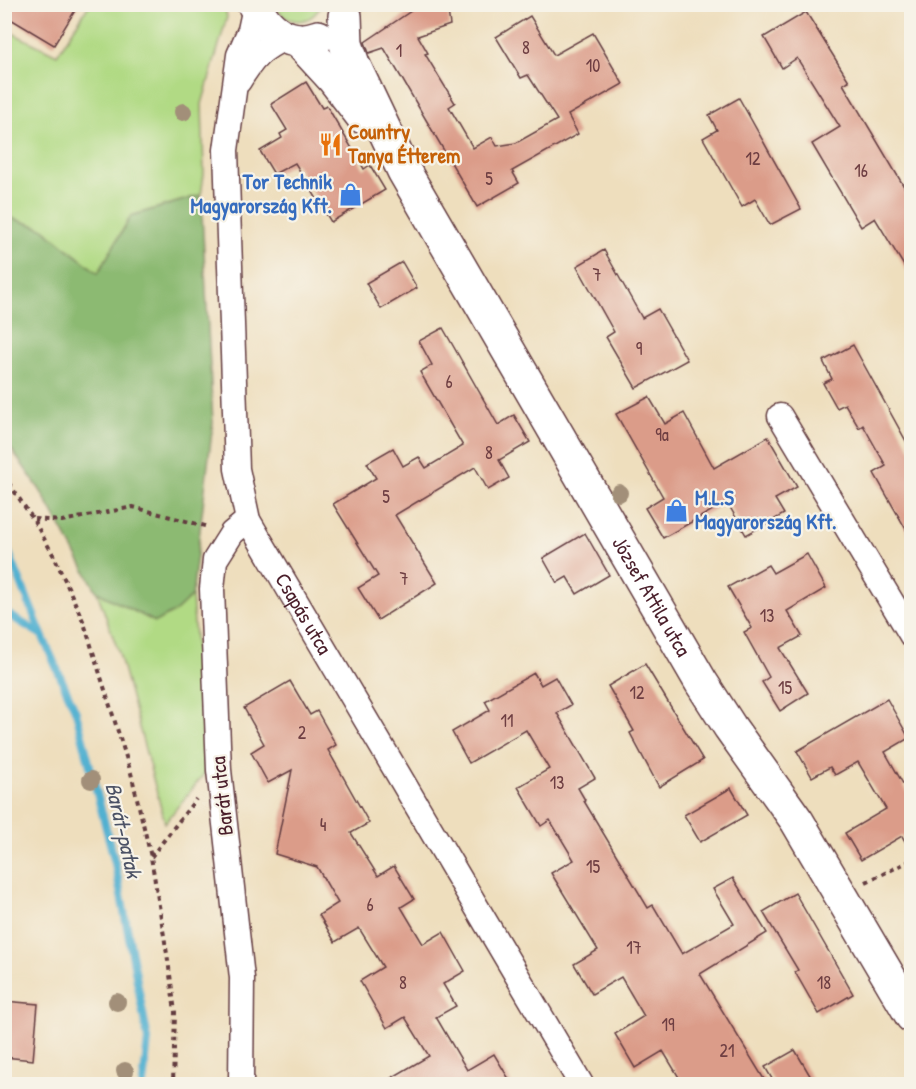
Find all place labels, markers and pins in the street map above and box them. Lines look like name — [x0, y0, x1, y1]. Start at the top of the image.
place label: Country Tanya Étterem — [347, 117, 460, 171]
restaurant icon: Country Tanya Étterem — [317, 131, 343, 157]
place label: Tor Technik Magyarország Kft. — [190, 167, 332, 221]
shop icon: Tor Technik Magyarország Kft. — [337, 181, 363, 207]
place label: M.L.S Magyarország Kft. — [695, 483, 837, 537]
shop icon: M.L.S Magyarország Kft. — [664, 497, 690, 523]

